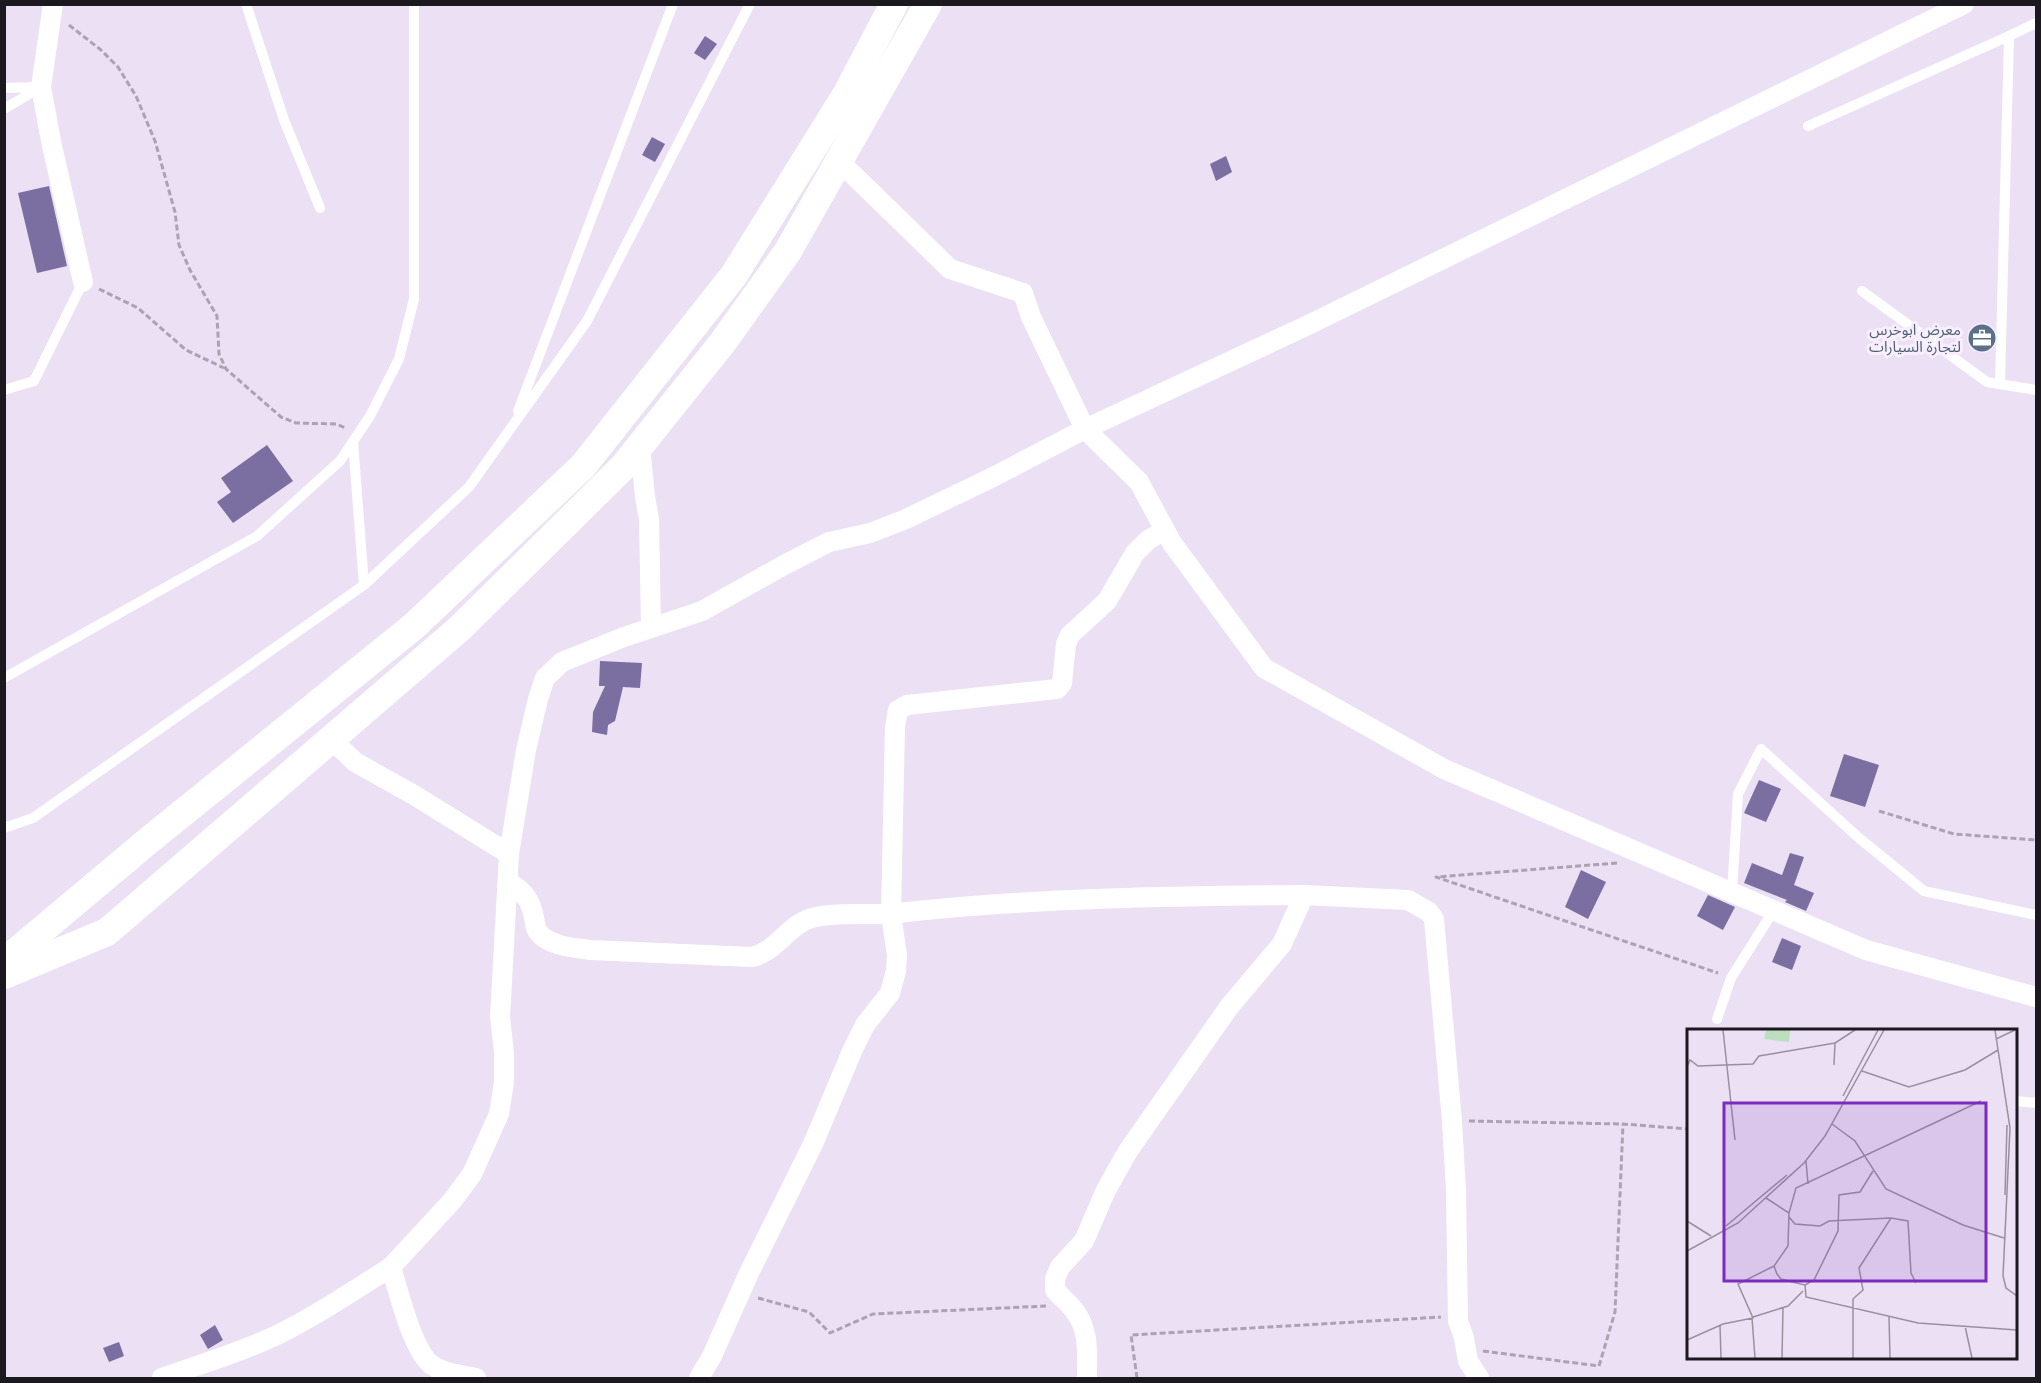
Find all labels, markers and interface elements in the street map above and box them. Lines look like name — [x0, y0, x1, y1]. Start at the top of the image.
place label: معرض ابوخرس لتجارة السيارات — [1869, 320, 1961, 356]
office icon: معرض ابوخرس لتجارة السيارات — [1966, 322, 1998, 354]
inset map — [1687, 1029, 2017, 1359]

